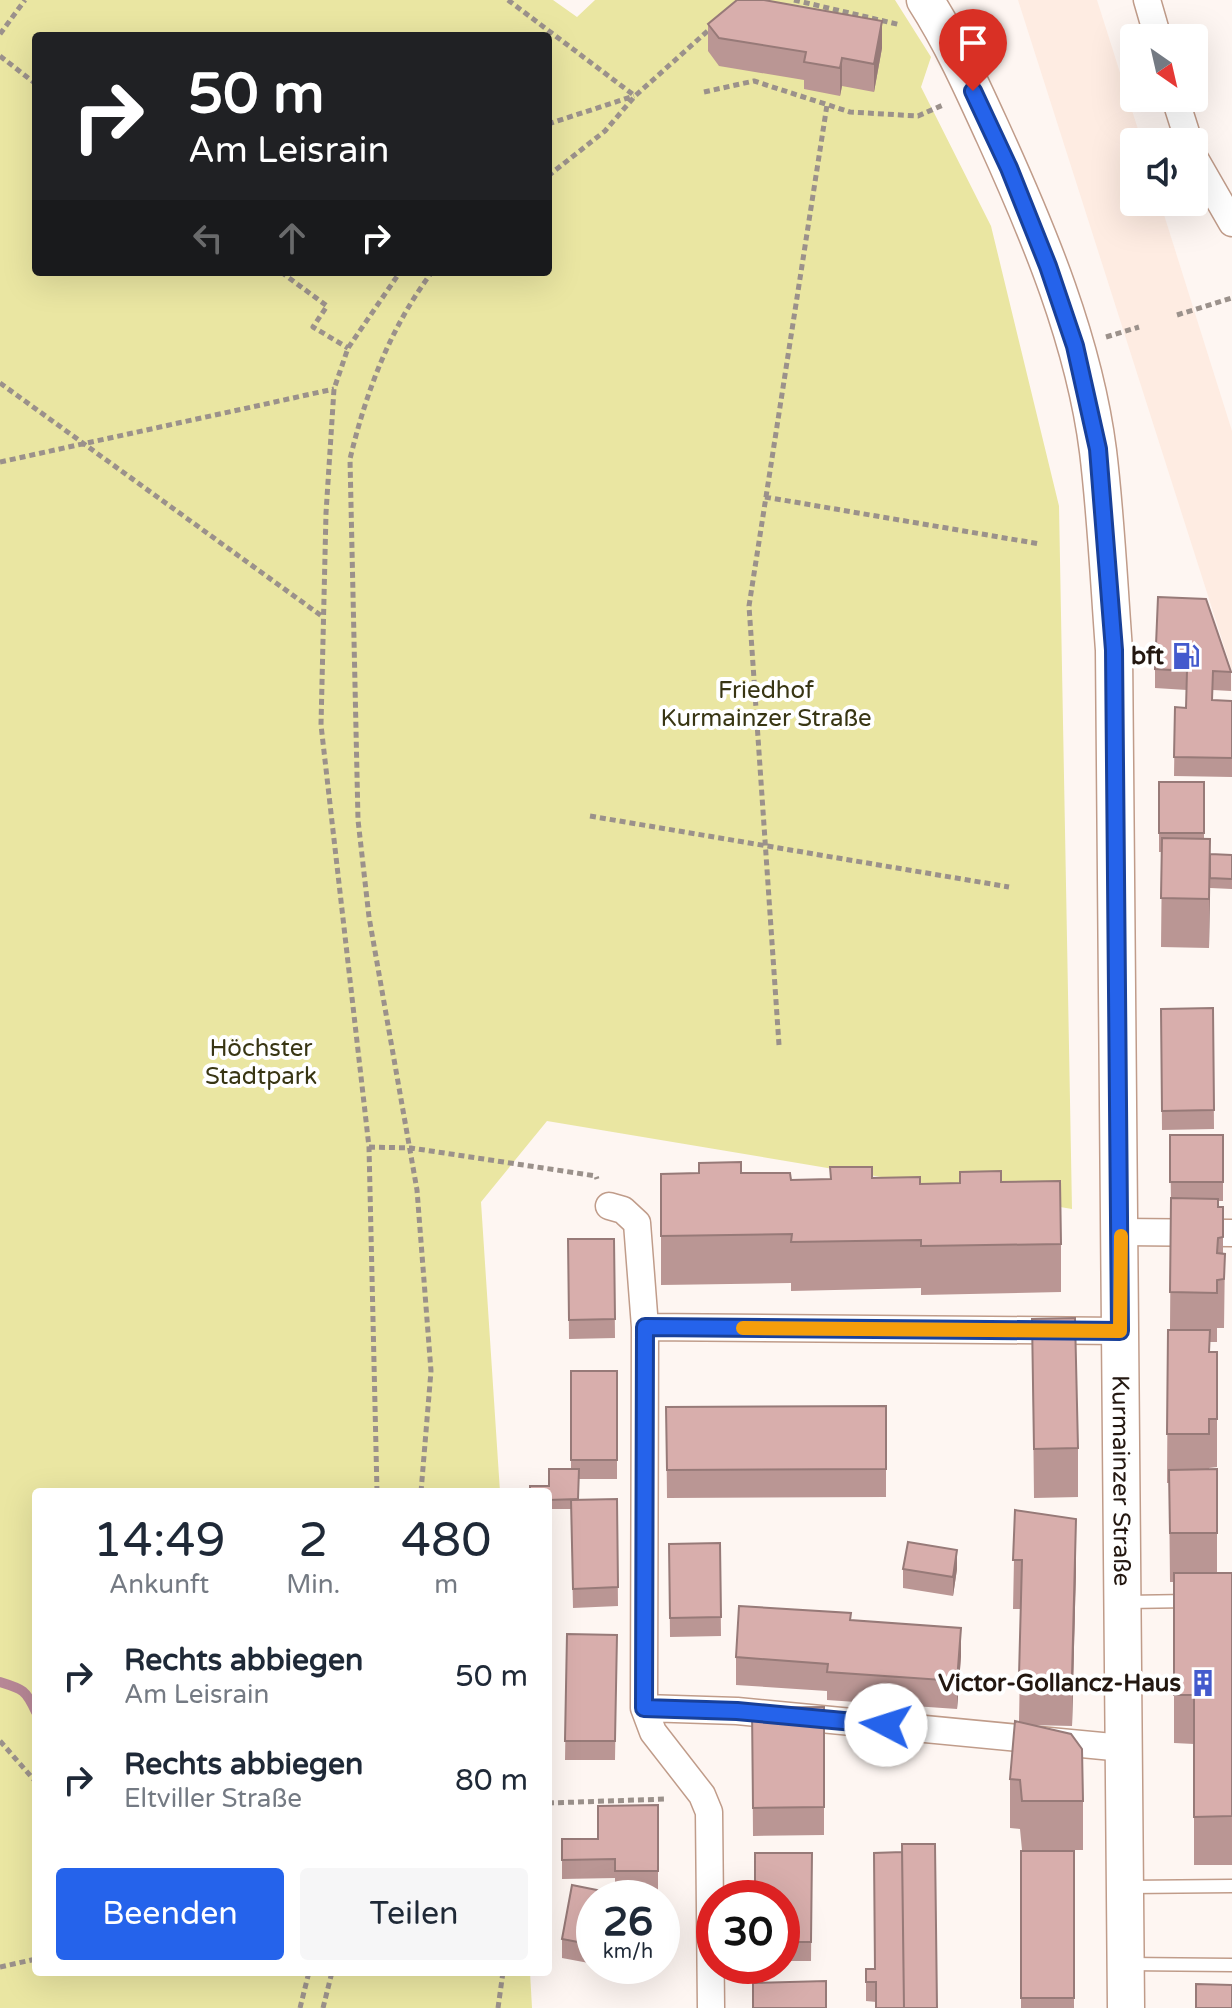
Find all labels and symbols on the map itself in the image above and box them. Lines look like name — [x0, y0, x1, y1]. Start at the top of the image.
pin — [939, 9, 1007, 91]
north arrow — [1120, 24, 1208, 112]
fuel station icon: bft — [1171, 641, 1201, 671]
place label: bft — [1131, 642, 1165, 671]
park label: Friedhof Kurmainzer Straße — [660, 676, 872, 733]
park label: Höchster Stadtpark — [205, 1034, 317, 1091]
street label: Kurmainzer Straße — [1105, 1375, 1136, 1586]
building icon: Victor-Gollancz-Haus — [1188, 1668, 1218, 1698]
place label: Victor-Gollancz-Haus — [938, 1669, 1181, 1698]
position arrow — [844, 1683, 928, 1767]
speed limit sign: 30 — [696, 1880, 800, 1984]

